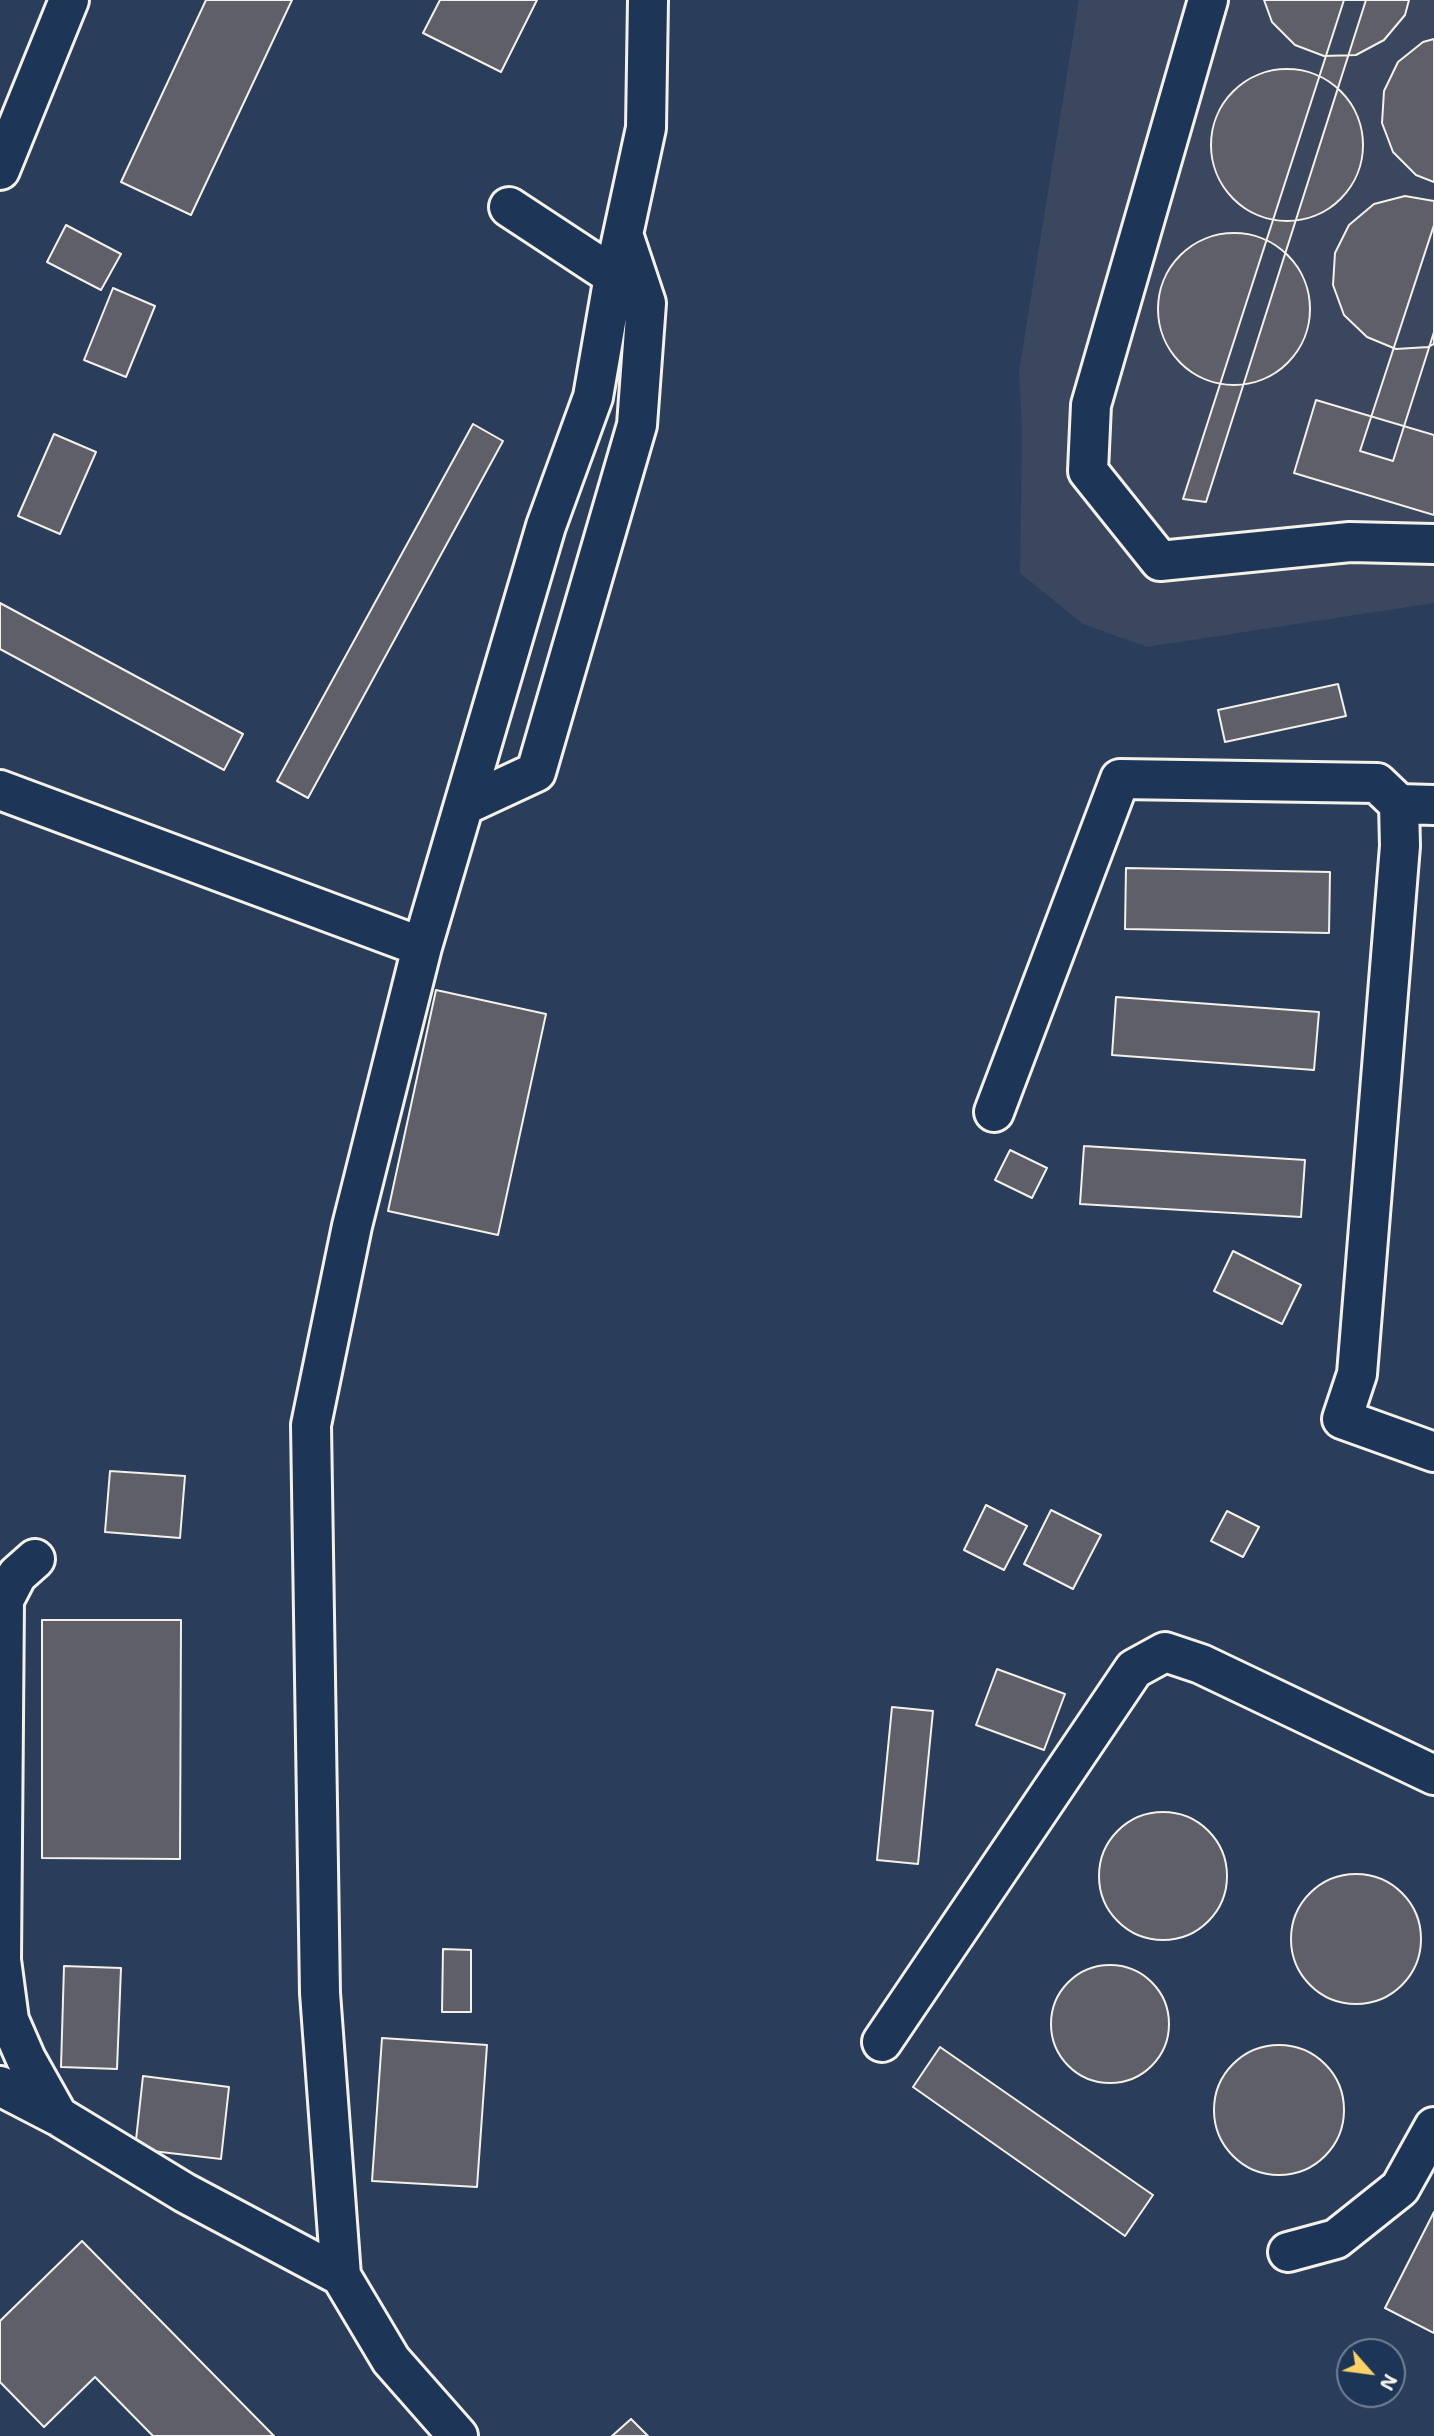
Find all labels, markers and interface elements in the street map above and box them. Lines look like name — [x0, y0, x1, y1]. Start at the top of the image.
north arrow — [1336, 2338, 1406, 2408]
text: N — [1374, 2370, 1403, 2395]

